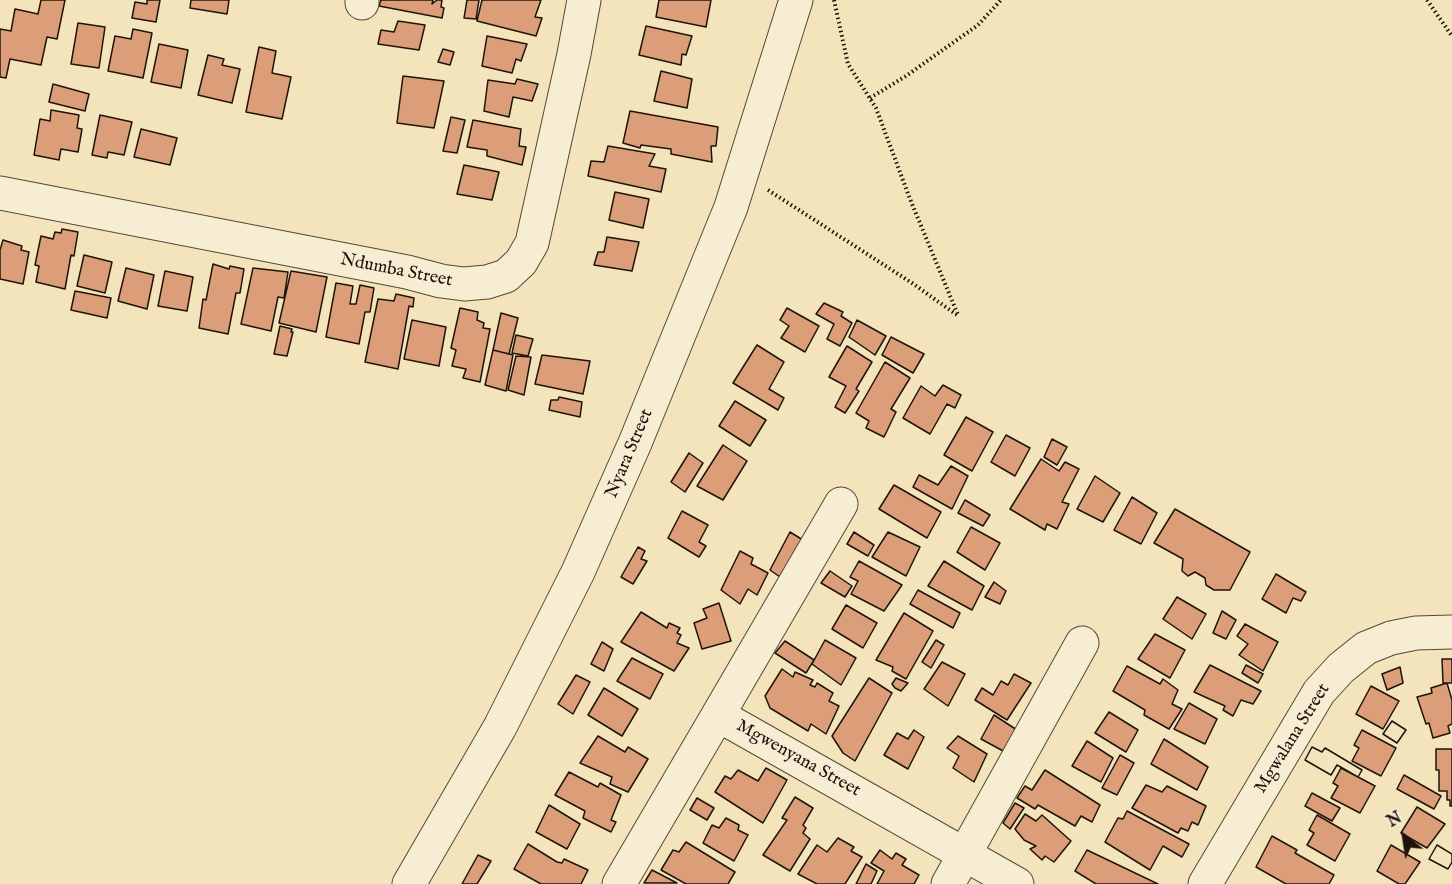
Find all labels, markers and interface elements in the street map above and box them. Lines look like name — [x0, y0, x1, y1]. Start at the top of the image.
street label: Ndumba Street — [338, 250, 454, 292]
street label: Nyara Street — [602, 406, 658, 502]
street label: Mgwalana Street — [1251, 680, 1335, 798]
street label: Mgwenyana Street — [732, 716, 864, 802]
north arrow — [1374, 806, 1434, 866]
text: N — [1384, 808, 1406, 833]

